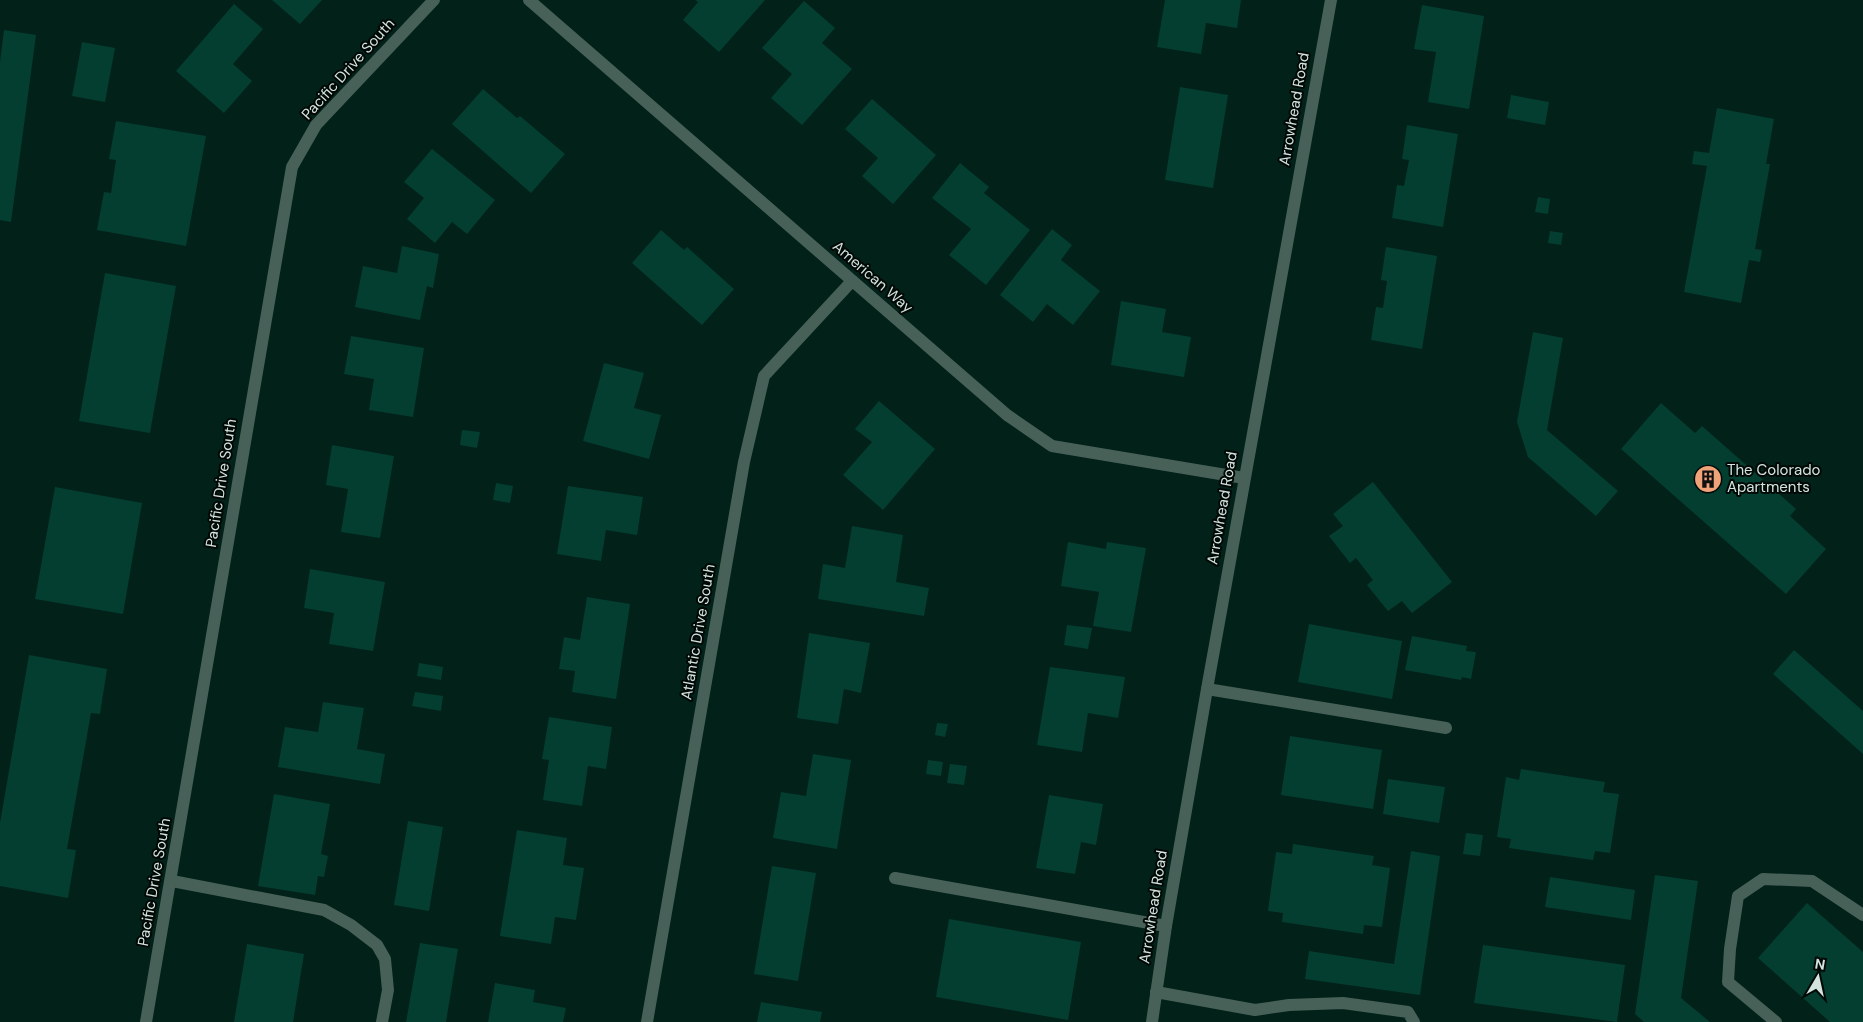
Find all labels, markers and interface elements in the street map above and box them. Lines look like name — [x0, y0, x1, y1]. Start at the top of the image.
street label: Pacific Drive South — [297, 14, 399, 124]
street label: Arrowhead Road — [1274, 51, 1314, 167]
street label: American Way — [829, 237, 918, 318]
street label: Pacific Drive South — [201, 417, 241, 549]
street label: Arrowhead Road — [1202, 450, 1242, 566]
place label: The Colorado Apartments — [1727, 460, 1821, 497]
building icon: The Colorado Apartments — [1693, 464, 1723, 494]
street label: Atlantic Drive South — [676, 563, 720, 701]
street label: Pacific Drive South — [133, 816, 175, 948]
street label: Arrowhead Road — [1134, 849, 1172, 965]
north arrow — [1793, 952, 1843, 1002]
text: N — [1814, 954, 1826, 974]

